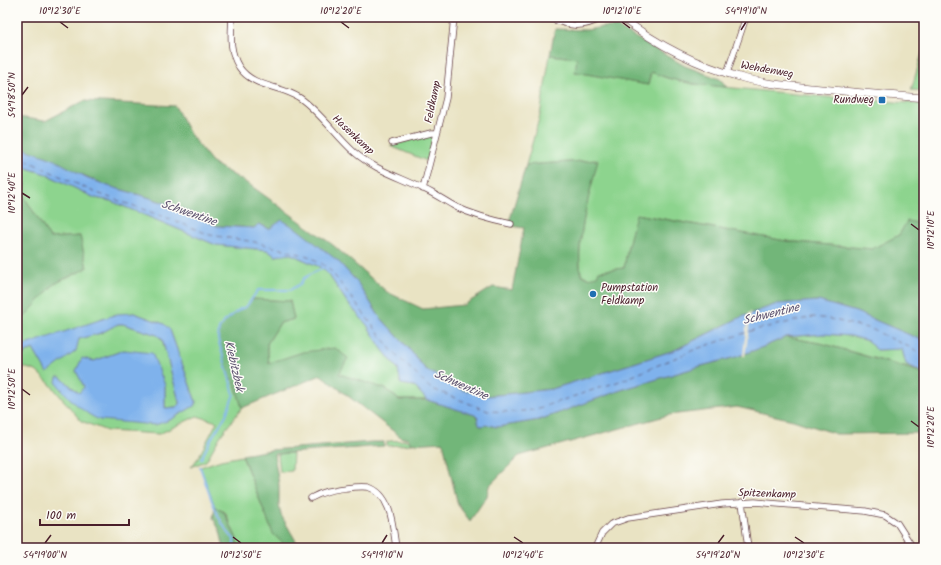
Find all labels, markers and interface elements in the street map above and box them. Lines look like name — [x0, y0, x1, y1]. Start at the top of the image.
text: 10°12'30"E — [39, 3, 82, 19]
text: 10°12'20"E — [320, 3, 363, 19]
text: 10°12'10"E — [602, 3, 643, 19]
text: 54°19'10"N — [725, 3, 767, 19]
street label: Wehdenweg — [739, 57, 795, 83]
text: 54°18'50"N — [4, 72, 20, 118]
street label: Feldkamp — [420, 78, 446, 125]
place label: Rundweg — [833, 91, 874, 109]
marker: Rundweg — [877, 95, 887, 105]
street label: Hasenkamp — [328, 111, 379, 160]
text: 10°12'40"E — [4, 171, 20, 214]
water label: Schwentine — [159, 195, 221, 232]
text: 10°12'10"E — [923, 209, 939, 250]
place label: Pumpstation Feldkamp — [601, 279, 658, 310]
marker: Pumpstation Feldkamp — [588, 289, 598, 299]
water label: Schwentine — [741, 297, 803, 330]
water label: Kiebitzbek — [219, 339, 250, 396]
water label: Schwentine — [431, 365, 493, 406]
text: 10°12'50"E — [4, 367, 20, 410]
text: 10°12'20"E — [923, 405, 939, 448]
street label: Spitzenkamp — [738, 484, 797, 504]
scale bar — [40, 501, 129, 527]
text: 100 m — [46, 506, 77, 525]
text: 54°19'00"N — [23, 547, 67, 563]
text: 10°12'50"E — [220, 547, 263, 563]
text: 54°19'10"N — [361, 547, 403, 563]
text: 10°12'40"E — [502, 547, 545, 563]
text: 54°19'20"N — [696, 547, 741, 563]
text: 10°12'30"E — [783, 547, 826, 563]

